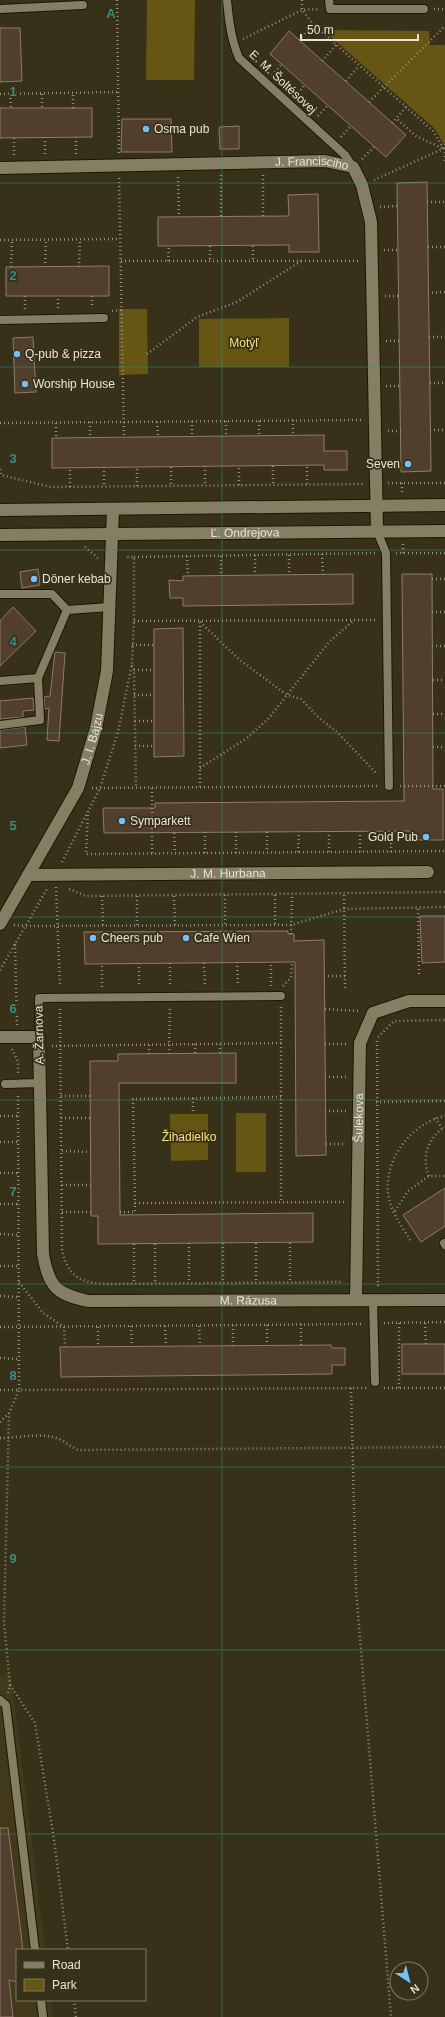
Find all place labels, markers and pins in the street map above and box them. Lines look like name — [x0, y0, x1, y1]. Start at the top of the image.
place label: Osma pub — [154, 122, 210, 136]
marker: Osma pub — [141, 124, 151, 134]
place label: Q-pub & pizza — [25, 347, 101, 361]
marker: Q-pub & pizza — [12, 349, 22, 359]
place label: Worship House — [33, 377, 115, 391]
marker: Worship House — [20, 379, 30, 389]
place label: Seven — [366, 457, 400, 471]
marker: Seven — [403, 459, 413, 469]
place label: Döner kebab — [42, 572, 111, 586]
marker: Döner kebab — [29, 574, 39, 584]
place label: Symparkett — [130, 814, 191, 828]
marker: Symparkett — [117, 816, 127, 826]
place label: Gold Pub — [368, 830, 418, 844]
marker: Gold Pub — [421, 832, 431, 842]
place label: Cheers pub — [101, 931, 163, 945]
place label: Cafe Wien — [194, 931, 250, 945]
marker: Cheers pub — [88, 933, 98, 943]
marker: Cafe Wien — [181, 933, 191, 943]

